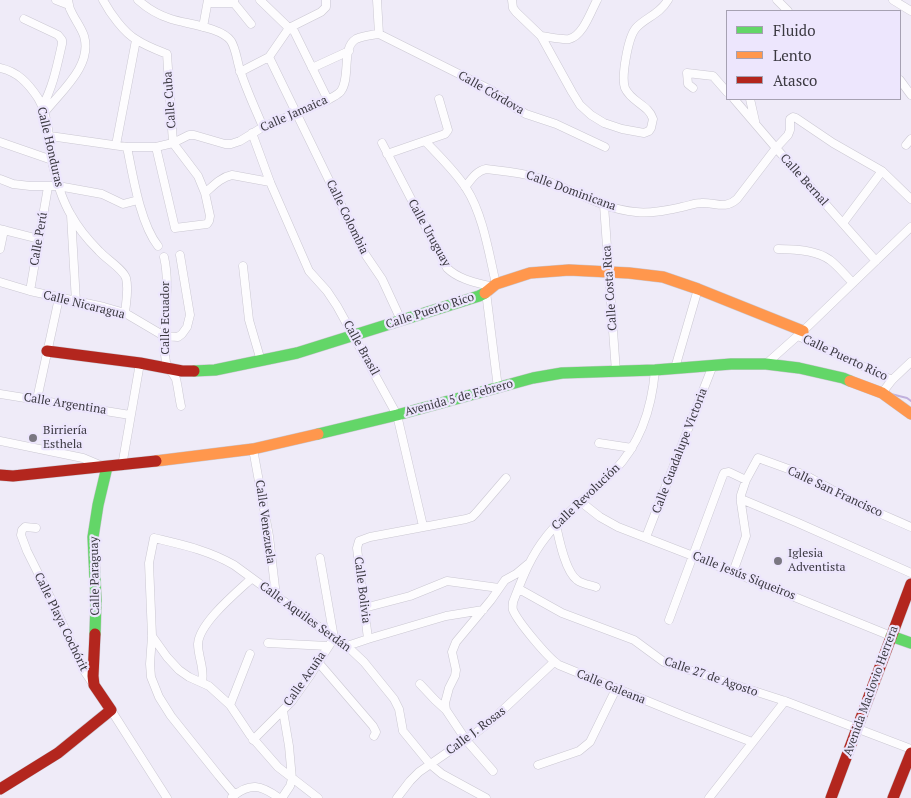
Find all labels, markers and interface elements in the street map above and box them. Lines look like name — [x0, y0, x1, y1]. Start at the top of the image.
legend — [726, 10, 901, 100]
text: Fluido — [773, 20, 815, 40]
text: Lento — [773, 45, 812, 65]
street label: Calle Córdova — [455, 68, 527, 118]
text: Atasco — [773, 70, 817, 90]
street label: Calle Cuba — [161, 71, 179, 129]
street label: Calle Jamaica — [258, 93, 330, 135]
street label: Calle Honduras — [34, 105, 66, 189]
street label: Calle Bernal — [777, 151, 831, 209]
street label: Calle Dominicana — [524, 168, 618, 214]
street label: Calle Colombia — [323, 178, 371, 256]
street label: Calle Uruguay — [405, 197, 453, 269]
street label: Calle Perú — [27, 211, 51, 267]
street label: Calle Costa Rica — [600, 245, 620, 331]
street label: Calle Ecuador — [159, 281, 173, 355]
street label: Calle Nicaragua — [42, 288, 126, 322]
street label: Calle Puerto Rico — [384, 290, 476, 332]
street label: Calle Brasil — [340, 318, 382, 378]
street label: Calle Puerto Rico — [800, 332, 890, 384]
street label: Avenida 5 de Febrero — [403, 377, 515, 419]
street label: Calle Guadalupe Victoria — [649, 386, 711, 516]
street label: Calle Argentina — [23, 390, 107, 418]
place label: Birriería Esthela — [43, 424, 87, 452]
marker: Birriería Esthela — [27, 432, 39, 444]
street label: Calle Revolución — [549, 461, 623, 533]
street label: Calle San Francisco — [785, 464, 885, 520]
street label: Calle Venezuela — [252, 479, 278, 565]
street label: Calle Paraguay — [87, 536, 103, 616]
place label: Iglesia Adventista — [788, 547, 846, 575]
street label: Calle Jesús Siqueiros — [690, 549, 798, 603]
marker: Iglesia Adventista — [772, 555, 784, 567]
street label: Calle Bolivia — [351, 556, 373, 624]
street label: Calle Playa Cochórit — [31, 570, 91, 674]
street label: Calle Aquiles Serdán — [256, 579, 354, 655]
street label: Avenida Maclovio Herrera — [841, 624, 901, 758]
street label: Calle Acuña — [281, 649, 329, 709]
street label: Calle 27 de Agosto — [662, 654, 760, 700]
street label: Calle Galeana — [574, 667, 648, 707]
street label: Calle J. Rosas — [443, 704, 509, 758]

